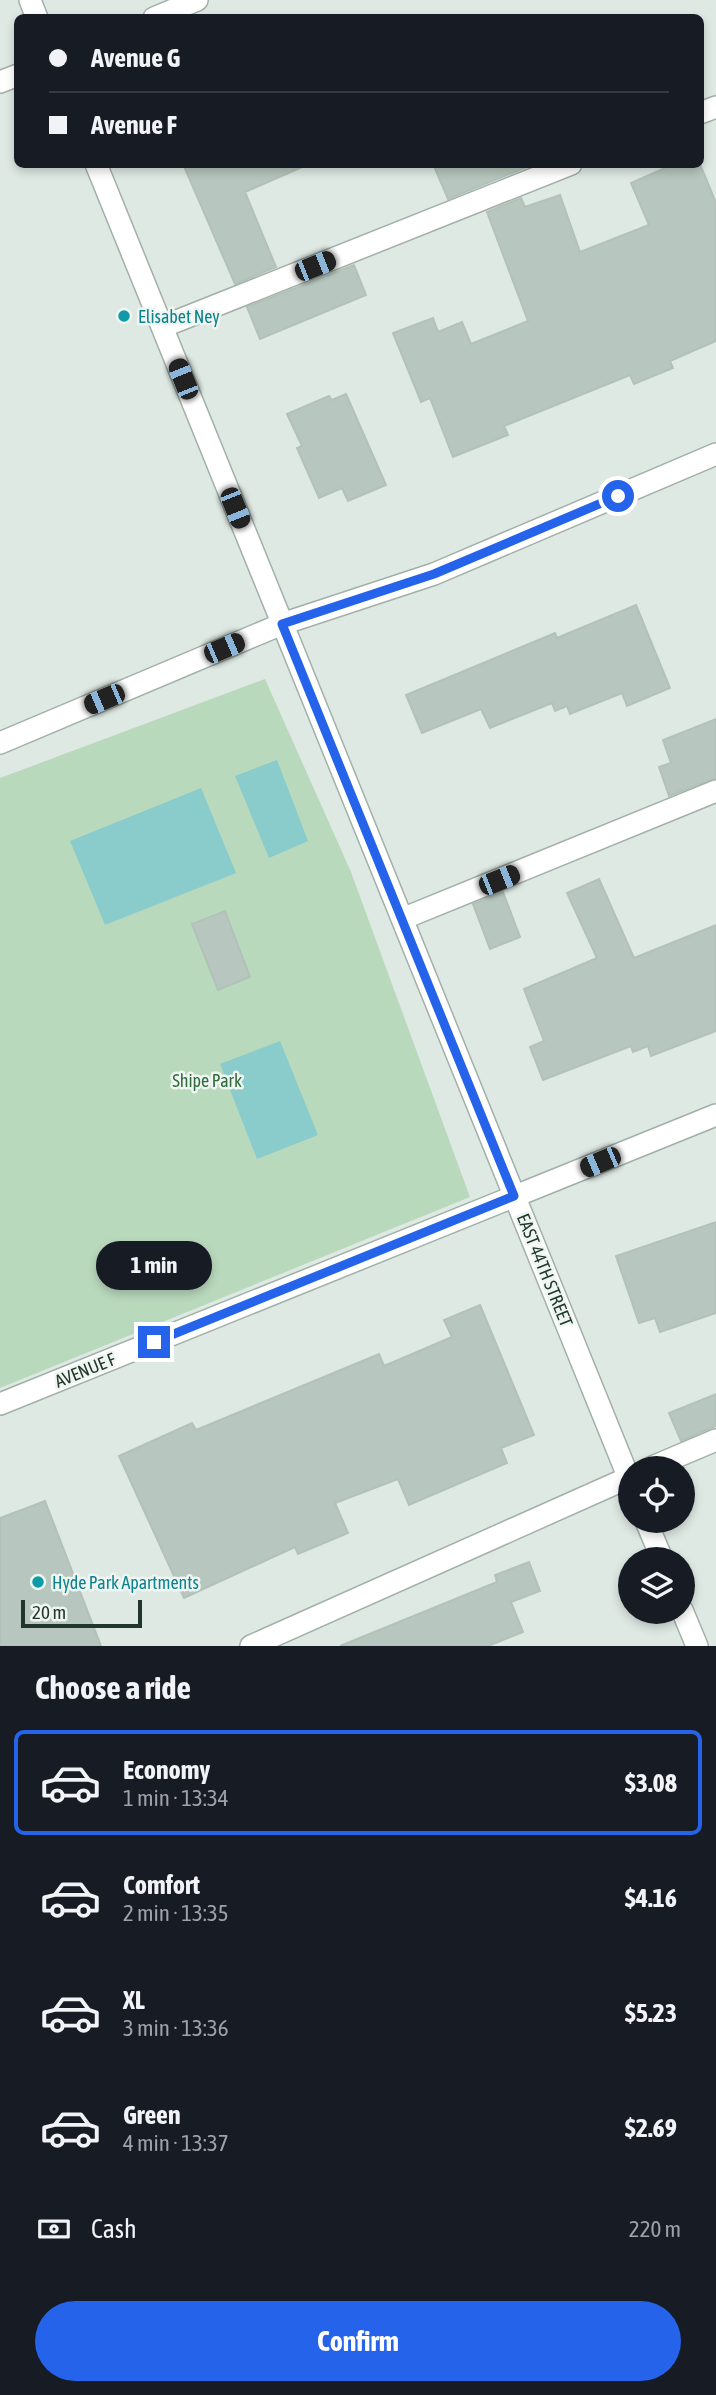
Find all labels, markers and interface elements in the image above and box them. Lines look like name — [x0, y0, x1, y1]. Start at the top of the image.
text: Avenue G — [91, 43, 180, 73]
text: Avenue F — [91, 110, 177, 140]
car — [292, 248, 339, 284]
place label: Elisabet Ney — [138, 306, 220, 327]
marker: Elisabet Ney — [116, 308, 132, 324]
car — [166, 356, 201, 402]
route start — [602, 480, 634, 512]
car — [218, 485, 253, 531]
car — [201, 630, 248, 666]
car — [81, 681, 128, 717]
car — [476, 862, 523, 898]
park label: Shipe Park — [172, 1070, 242, 1091]
car — [577, 1144, 624, 1180]
street label: EAST 44TH STREET — [513, 1210, 577, 1330]
callout: 1 min — [96, 1240, 212, 1290]
text: 1 min — [131, 1252, 177, 1278]
route end — [138, 1326, 170, 1358]
street label: AVENUE F — [52, 1348, 119, 1392]
map controls — [618, 1456, 695, 1624]
button: locate — [618, 1456, 695, 1533]
button: layers — [618, 1547, 695, 1624]
place label: Hyde Park Apartments — [52, 1572, 199, 1593]
marker: Hyde Park Apartments — [30, 1574, 46, 1590]
scale bar — [21, 1597, 142, 1629]
text: 20 m — [32, 1601, 66, 1623]
text: Choose a ride — [35, 1669, 191, 1706]
icon: car — [39, 1751, 102, 1814]
text: Economy — [123, 1755, 210, 1785]
text: $3.08 — [625, 1768, 677, 1798]
text: 1 min · 13:34 — [123, 1785, 229, 1811]
icon: car — [39, 1866, 102, 1929]
text: Comfort — [123, 1870, 200, 1900]
text: $4.16 — [625, 1883, 677, 1913]
text: 2 min · 13:35 — [123, 1900, 229, 1926]
icon: car — [39, 1981, 102, 2044]
text: XL — [123, 1985, 145, 2015]
text: $5.23 — [625, 1998, 677, 2028]
text: 3 min · 13:36 — [123, 2015, 229, 2041]
icon: car — [39, 2096, 102, 2159]
text: Green — [123, 2100, 181, 2130]
text: $2.69 — [625, 2113, 677, 2143]
text: 4 min · 13:37 — [123, 2130, 229, 2156]
icon: cash — [35, 2210, 73, 2248]
text: Cash — [91, 2214, 137, 2244]
text: 220 m — [629, 2216, 681, 2242]
button: Confirm — [35, 2301, 681, 2381]

